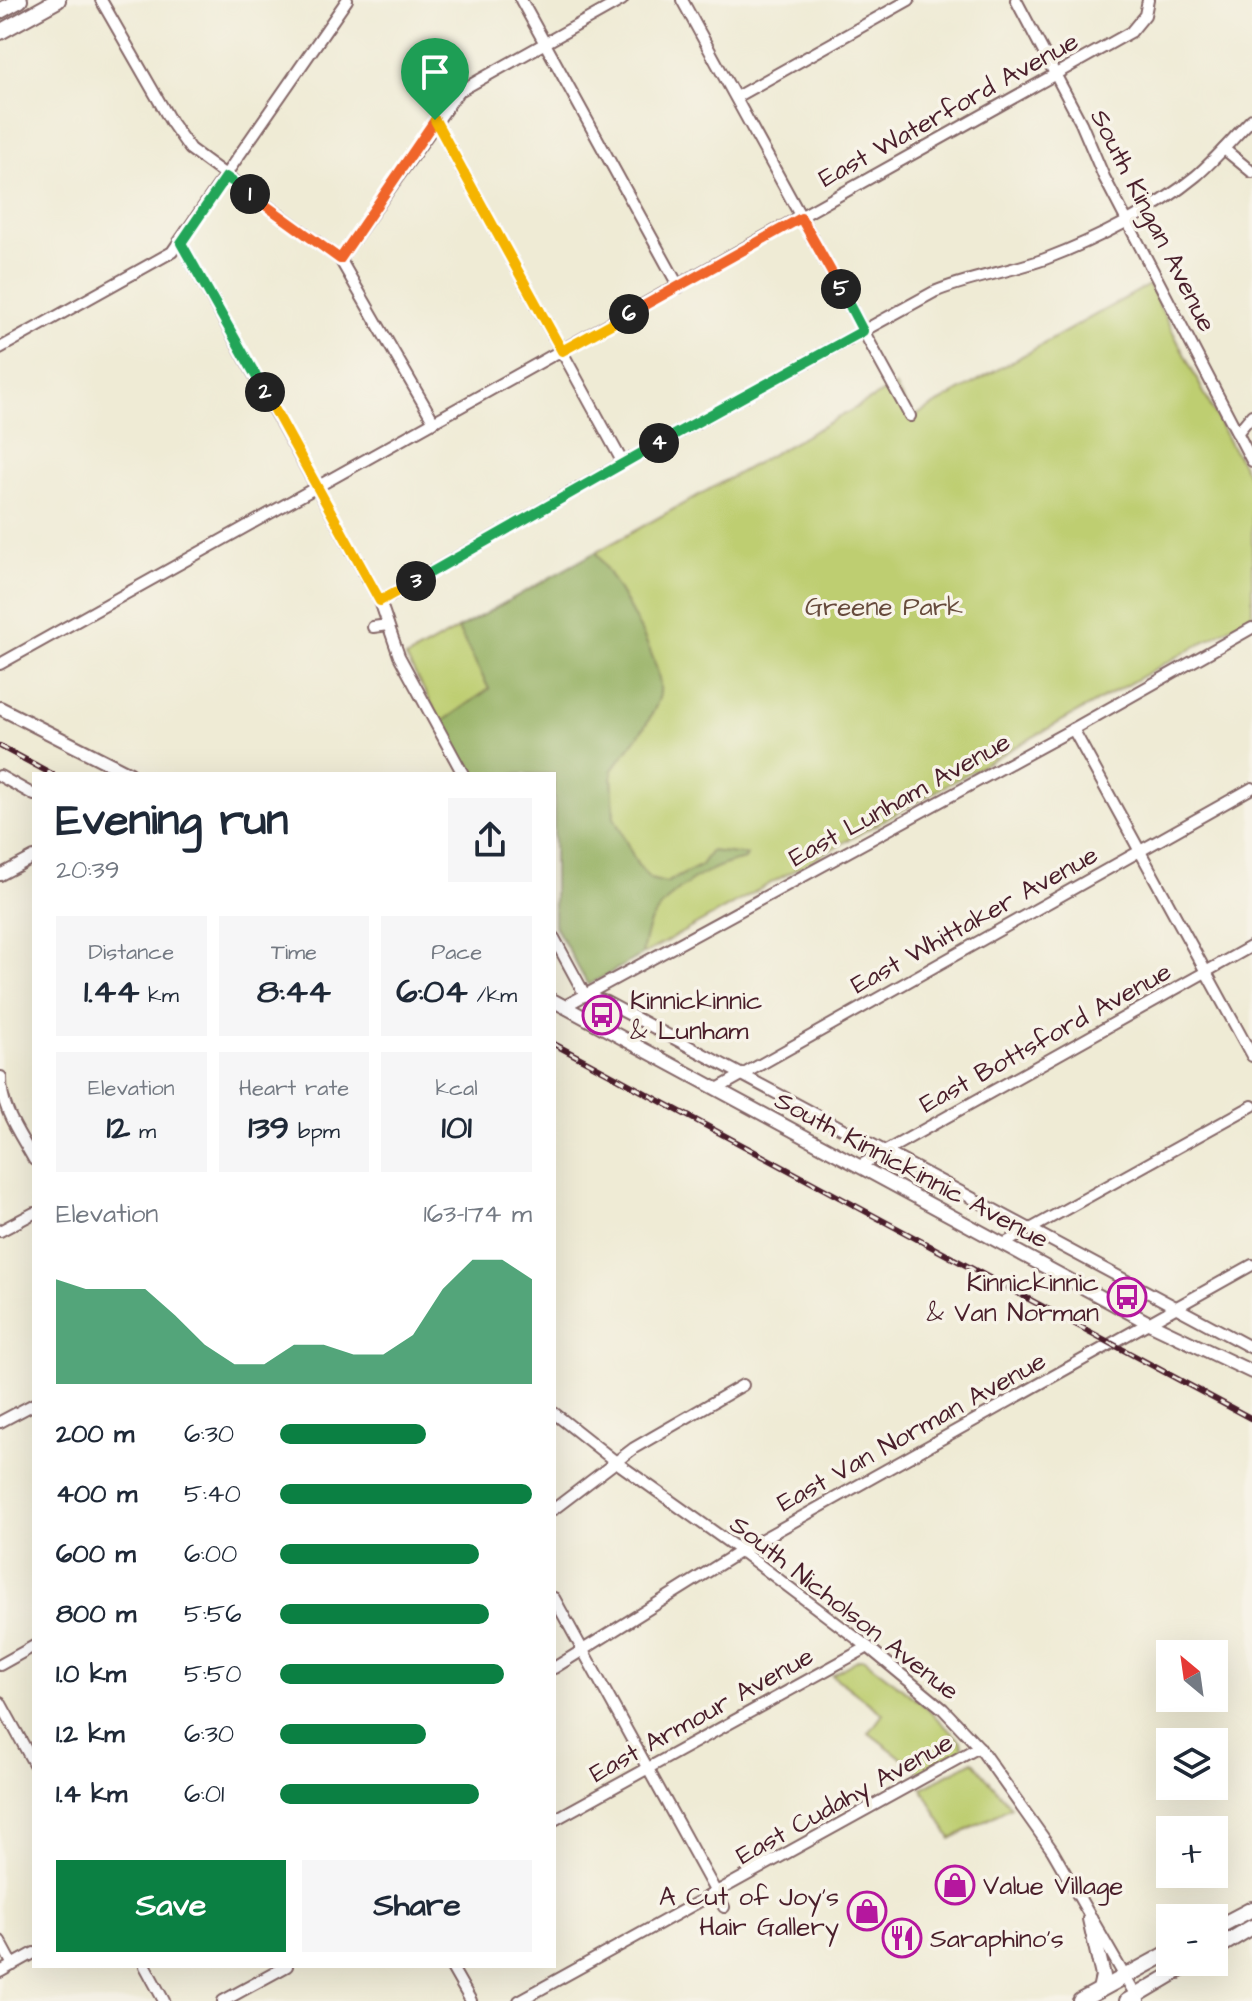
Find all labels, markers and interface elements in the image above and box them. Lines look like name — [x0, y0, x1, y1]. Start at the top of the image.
street label: East Waterford Avenue — [812, 23, 1085, 196]
pin — [401, 38, 469, 120]
icon: arrive — [413, 50, 457, 94]
street label: South Kingan Avenue — [1080, 103, 1225, 339]
pin: 1 — [230, 174, 270, 214]
text: 1 — [249, 178, 251, 209]
pin: 5 — [821, 269, 861, 309]
text: 5 — [833, 273, 849, 304]
pin: 6 — [609, 294, 649, 334]
text: 6 — [622, 298, 636, 329]
pin: 2 — [245, 372, 285, 412]
text: 2 — [259, 376, 271, 407]
pin: 4 — [639, 423, 679, 463]
text: 4 — [652, 427, 666, 458]
pin: 3 — [396, 561, 436, 601]
text: 3 — [410, 565, 422, 596]
park label: Greene Park — [805, 589, 963, 625]
street label: East Lunham Avenue — [782, 724, 1017, 876]
text: Evening run — [56, 791, 288, 852]
button: share — [448, 798, 532, 882]
street label: East Whittaker Avenue — [844, 837, 1105, 1003]
text: 20:39 — [56, 852, 120, 888]
text: Distance — [89, 937, 174, 968]
text: Time — [271, 937, 317, 968]
text: Pace — [431, 937, 482, 968]
street label: East Bottsford Avenue — [913, 954, 1178, 1122]
text: 1.44 — [84, 968, 139, 1016]
text: 8:44 — [257, 968, 331, 1016]
text: 6:04 — [396, 968, 468, 1016]
text: km — [139, 980, 179, 1011]
text: /km — [468, 980, 517, 1011]
place label: Kinnickinnic & Lunham — [630, 983, 762, 1049]
bus stop icon: Kinnickinnic & Lunham — [581, 994, 623, 1036]
text: Elevation — [88, 1073, 175, 1104]
text: Heart rate — [239, 1073, 349, 1104]
text: kcal — [436, 1073, 478, 1104]
street label: South Kinnickinnic Avenue — [768, 1082, 1055, 1258]
text: 12 — [106, 1104, 130, 1152]
text: 139 — [248, 1104, 289, 1152]
text: 101 — [442, 1104, 472, 1152]
text: m — [130, 1116, 156, 1147]
text: bpm — [289, 1116, 340, 1147]
text: Elevation — [56, 1196, 158, 1232]
text: 163–174 m — [423, 1196, 532, 1232]
place label: Kinnickinnic & Van Norman — [926, 1265, 1099, 1331]
bus stop icon: Kinnickinnic & Van Norman — [1106, 1276, 1148, 1318]
street label: East Van Norman Avenue — [771, 1343, 1052, 1521]
text: 200 m — [56, 1416, 134, 1452]
text: 6:30 — [184, 1416, 234, 1452]
text: 400 m — [56, 1476, 137, 1512]
text: 5:40 — [184, 1476, 241, 1512]
street label: South Nicholson Avenue — [722, 1507, 967, 1709]
text: 600 m — [56, 1536, 136, 1572]
text: 6:00 — [184, 1536, 237, 1572]
text: 800 m — [56, 1596, 136, 1632]
text: 5:56 — [184, 1596, 241, 1632]
street label: East Armour Avenue — [583, 1638, 820, 1791]
north arrow — [1156, 1640, 1228, 1712]
map controls — [1156, 1640, 1228, 1976]
text: 1.0 km — [56, 1656, 126, 1692]
text: 5:50 — [184, 1656, 242, 1692]
text: 1.2 km — [56, 1716, 124, 1752]
text: 6:30 — [184, 1716, 234, 1752]
street label: East Cudahy Avenue — [730, 1724, 960, 1875]
button: layers — [1156, 1728, 1228, 1800]
text: 1.4 km — [56, 1776, 127, 1812]
text: 6:01 — [184, 1776, 224, 1812]
button: + — [1156, 1816, 1228, 1888]
button: Save — [56, 1860, 286, 1952]
button: Share — [302, 1860, 532, 1952]
shop icon: Value Village — [934, 1864, 976, 1906]
place label: Value Village — [983, 1868, 1123, 1906]
place label: A Cut of Joy's Hair Gallery — [659, 1879, 839, 1947]
shop icon: A Cut of Joy's Hair Gallery — [846, 1890, 888, 1932]
button: − — [1156, 1904, 1228, 1976]
restaurant icon: Saraphino's — [881, 1917, 923, 1959]
place label: Saraphino's — [930, 1921, 1064, 1957]

